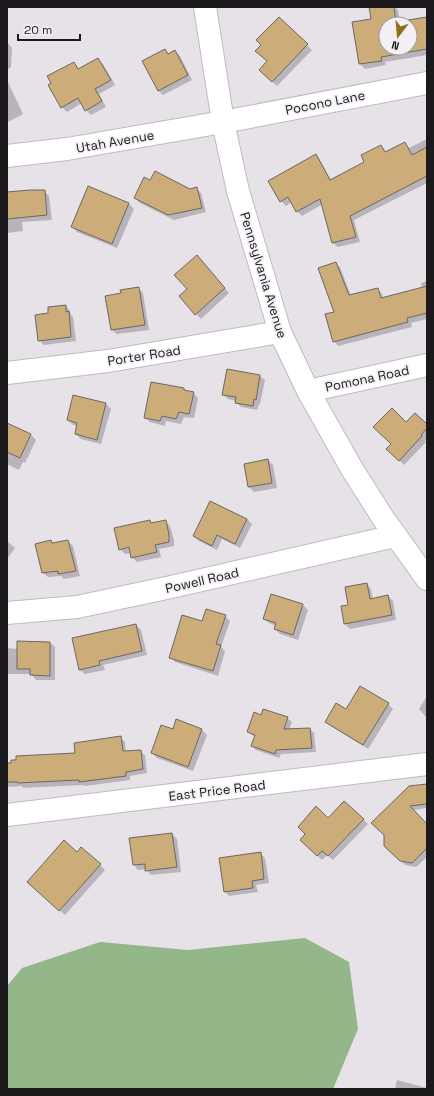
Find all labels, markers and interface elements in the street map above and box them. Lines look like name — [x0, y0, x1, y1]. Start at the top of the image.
scale bar — [18, 16, 80, 42]
north arrow — [378, 16, 418, 56]
text: 20 m — [24, 22, 52, 38]
text: N — [390, 38, 401, 53]
street label: Pocono Lane — [284, 86, 366, 119]
street label: Utah Avenue — [75, 126, 156, 157]
street label: Pennsylvania Avenue — [236, 210, 291, 340]
street label: Porter Road — [106, 341, 182, 370]
street label: Pomona Road — [323, 361, 411, 396]
street label: Powell Road — [164, 564, 241, 597]
street label: East Price Road — [168, 776, 266, 805]

